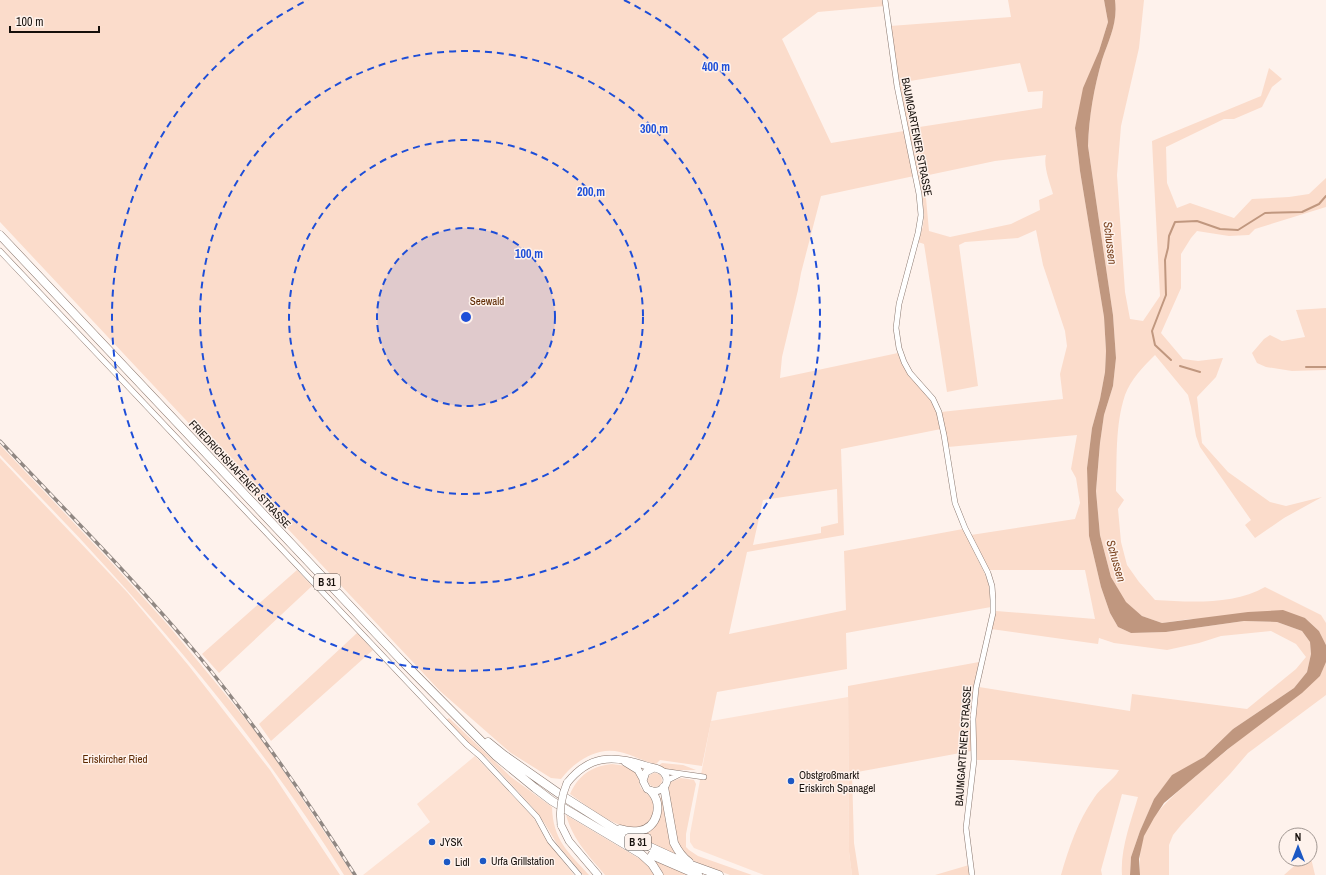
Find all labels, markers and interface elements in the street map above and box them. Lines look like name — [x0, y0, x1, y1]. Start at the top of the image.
scale bar — [10, 8, 99, 34]
text: 100 m — [16, 14, 43, 30]
text: 400 m — [702, 59, 730, 75]
street label: BAUMGARTENER STRASSE — [899, 76, 935, 198]
text: 300 m — [640, 121, 668, 137]
text: 200 m — [577, 184, 605, 200]
water label: Schussen — [1099, 221, 1121, 265]
text: 100 m — [515, 246, 543, 262]
park label: Seewald — [470, 294, 504, 308]
centre of rings — [459, 310, 473, 324]
street label: FRIEDRICHSHAFENER STRASSE — [186, 417, 294, 531]
water label: Schussen — [1102, 538, 1130, 584]
road number: B 31 — [314, 574, 340, 590]
street label: BAUMGARTENER STRASSE — [952, 685, 974, 807]
park label: Eriskircher Ried — [82, 752, 148, 766]
place label: Obstgroßmarkt Eriskirch Spanagel — [799, 768, 875, 795]
marker: Obstgroßmarkt Eriskirch Spanagel — [786, 776, 796, 786]
north arrow — [1278, 827, 1318, 867]
text: N — [1295, 830, 1301, 844]
road number: B 31 — [625, 834, 651, 850]
place label: JYSK — [440, 835, 463, 849]
marker: JYSK — [427, 837, 437, 847]
place label: Urfa Grillstation — [491, 854, 554, 868]
place label: Lidl — [455, 855, 470, 869]
marker: Urfa Grillstation — [478, 856, 488, 866]
marker: Lidl — [442, 857, 452, 867]

